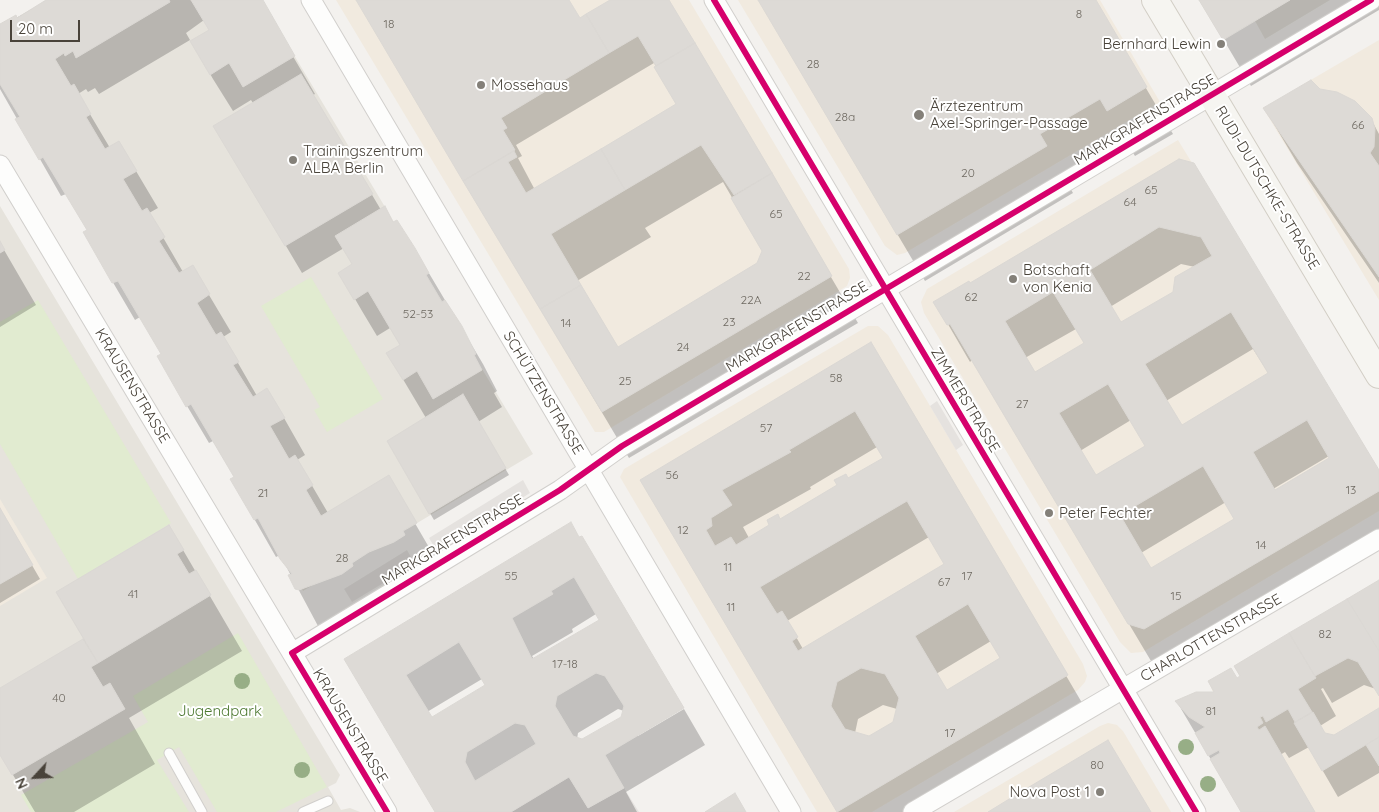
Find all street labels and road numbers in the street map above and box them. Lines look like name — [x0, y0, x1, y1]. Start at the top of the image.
street label: MARKGRAFENSTRASSE — [1071, 70, 1219, 170]
street label: RUDI-DUTSCHKE-STRASSE — [1211, 103, 1323, 273]
street label: MARKGRAFENSTRASSE — [723, 277, 871, 377]
street label: KRAUSENSTRASSE — [91, 325, 173, 447]
street label: SCHÜTZENSTRASSE — [499, 328, 587, 458]
street label: ZIMMERSTRASSE — [927, 344, 1003, 456]
street label: MARKGRAFENSTRASSE — [379, 490, 527, 590]
street label: CHARLOTTENSTRASSE — [1137, 590, 1285, 686]
street label: KRAUSENSTRASSE — [309, 665, 391, 787]

